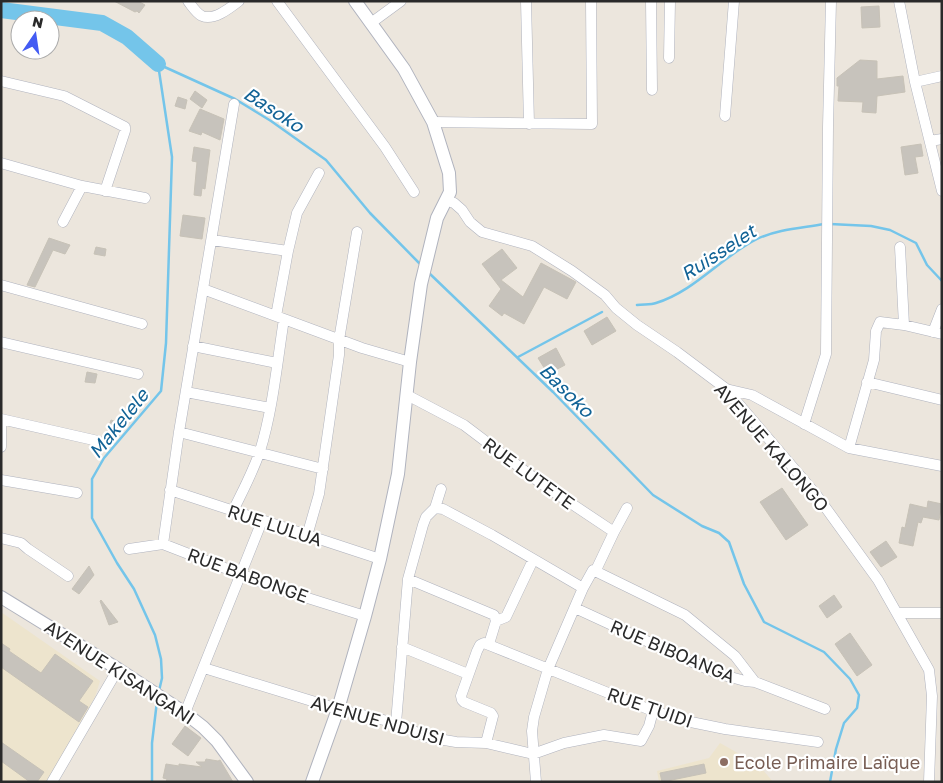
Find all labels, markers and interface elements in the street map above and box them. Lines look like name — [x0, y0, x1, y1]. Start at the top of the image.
north arrow — [10, 10, 60, 60]
text: N — [31, 12, 45, 31]
water label: Basoko — [240, 81, 310, 138]
water label: Ruisselet — [676, 218, 762, 285]
water label: Basoko — [535, 358, 600, 423]
street label: AVENUE KALONGO — [710, 378, 834, 516]
water label: Makelele — [83, 382, 154, 462]
street label: RUE LUTETE — [479, 432, 579, 514]
street label: RUE LULUA — [225, 499, 325, 551]
street label: RUE BABONGE — [185, 543, 311, 607]
street label: AVENUE KISANGANI — [41, 615, 199, 729]
street label: RUE BIBOANGA — [607, 615, 739, 687]
street label: RUE TUIDI — [604, 682, 696, 732]
street label: AVENUE NDUISI — [309, 690, 447, 750]
place label: Ecole Primaire Laïque — [734, 751, 920, 773]
marker: Ecole Primaire Laïque — [718, 756, 730, 768]

